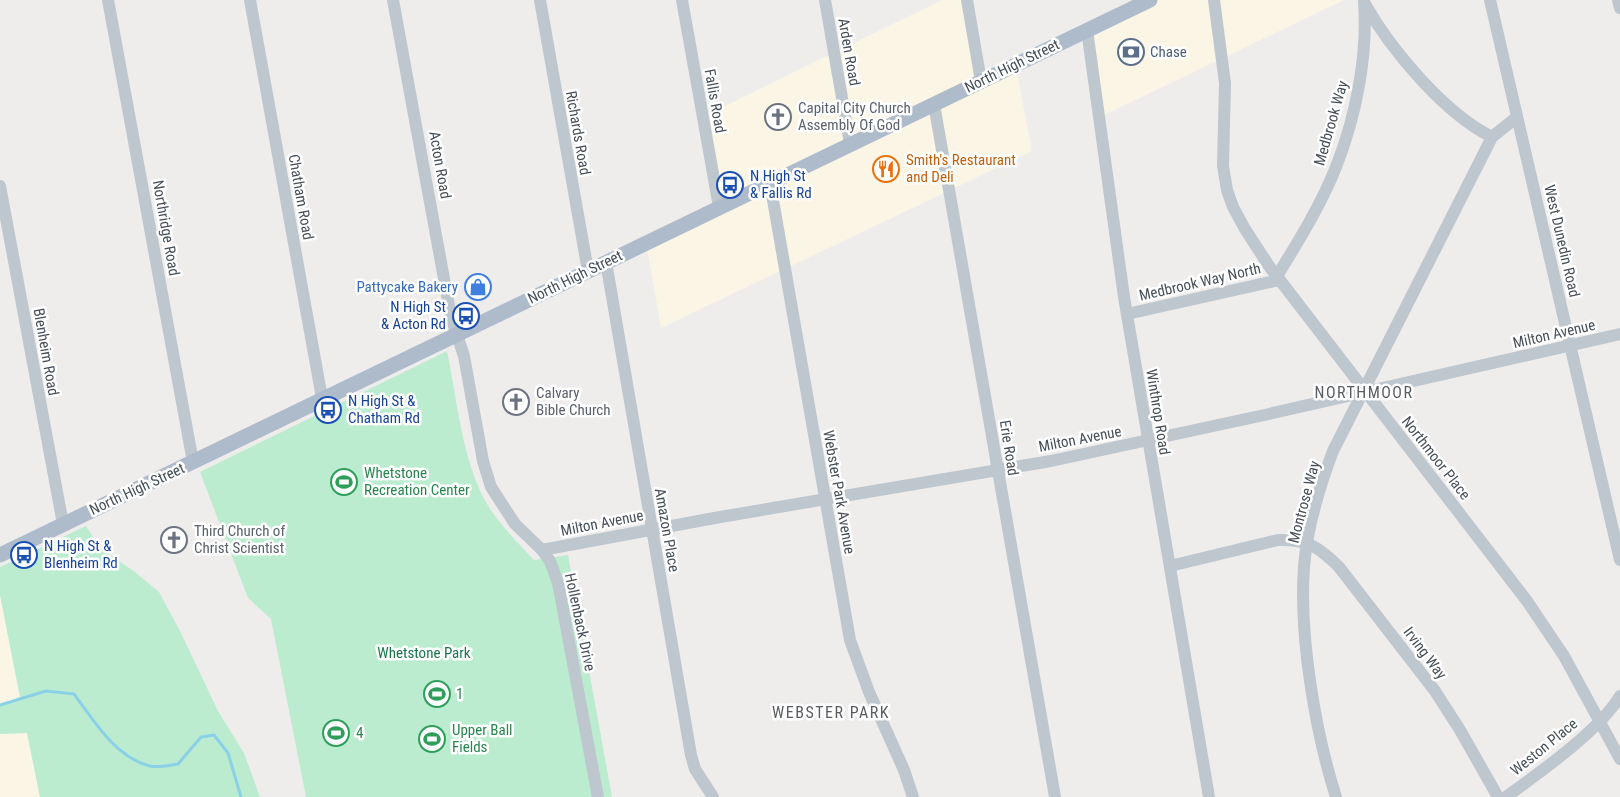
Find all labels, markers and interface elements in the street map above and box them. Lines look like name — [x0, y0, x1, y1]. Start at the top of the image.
street label: Arden Road — [834, 17, 864, 87]
street label: North High Street — [962, 35, 1062, 97]
bank icon: Chase — [1116, 37, 1146, 67]
place label: Chase — [1150, 43, 1187, 61]
street label: Fallis Road — [701, 67, 729, 135]
street label: Medbrook Way — [1310, 79, 1352, 167]
street label: Richards Road — [562, 90, 594, 176]
place label: Capital City Church Assembly Of God — [798, 99, 911, 134]
church icon: Capital City Church Assembly Of God — [763, 102, 793, 132]
street label: Acton Road — [425, 130, 455, 200]
place label: Smith's Restaurant and Deli — [906, 151, 1016, 186]
street label: Chatham Road — [285, 153, 317, 241]
restaurant icon: Smith's Restaurant and Deli — [871, 154, 901, 184]
place label: N High St & Fallis Rd — [750, 167, 812, 202]
bus stop icon: N High St & Fallis Rd — [715, 170, 745, 200]
street label: Northridge Road — [149, 179, 183, 277]
street label: West Dunedin Road — [1540, 183, 1584, 299]
street label: North High Street — [525, 246, 625, 308]
street label: Medbrook Way North — [1137, 259, 1263, 305]
shop icon: Pattycake Bakery — [463, 272, 493, 302]
place label: Pattycake Bakery — [356, 278, 458, 296]
place label: N High St & Acton Rd — [381, 298, 446, 333]
bus stop icon: N High St & Acton Rd — [451, 301, 481, 331]
street label: Blenheim Road — [29, 307, 63, 397]
street label: Milton Avenue — [1511, 316, 1597, 352]
street label: Winthrop Road — [1142, 368, 1174, 456]
district label: NORTHMOOR — [1315, 383, 1413, 402]
place label: Calvary Bible Church — [536, 384, 611, 419]
church icon: Calvary Bible Church — [501, 387, 531, 417]
place label: N High St & Chatham Rd — [348, 392, 420, 427]
bus stop icon: N High St & Chatham Rd — [313, 395, 343, 425]
street label: Northmoor Place — [1398, 413, 1474, 503]
street label: Erie Road — [996, 419, 1022, 477]
street label: Milton Avenue — [1037, 422, 1123, 456]
street label: Webster Park Avenue — [819, 429, 859, 555]
street label: North High Street — [87, 459, 187, 519]
street label: Montrose Way — [1284, 459, 1324, 545]
place label: Whetstone Recreation Center — [364, 464, 470, 499]
sports icon: Whetstone Recreation Center — [329, 467, 359, 497]
street label: Amazon Place — [651, 487, 683, 573]
street label: Milton Avenue — [559, 506, 645, 540]
place label: Third Church of Christ Scientist — [194, 522, 285, 557]
church icon: Third Church of Christ Scientist — [159, 525, 189, 555]
place label: N High St & Blenheim Rd — [44, 537, 118, 572]
bus stop icon: N High St & Blenheim Rd — [9, 540, 39, 570]
street label: Hollenback Drive — [561, 571, 599, 673]
street label: Irving Way — [1399, 623, 1451, 683]
park label: Whetstone Park — [377, 644, 471, 662]
sports icon: 1 — [422, 679, 452, 709]
place label: 1 — [456, 685, 463, 703]
district label: WEBSTER PARK — [772, 703, 890, 722]
street label: Weston Place — [1507, 715, 1581, 779]
sports icon: 4 — [321, 718, 351, 748]
place label: Upper Ball Fields — [452, 721, 513, 756]
place label: 4 — [356, 724, 363, 742]
sports icon: Upper Ball Fields — [417, 724, 447, 754]

